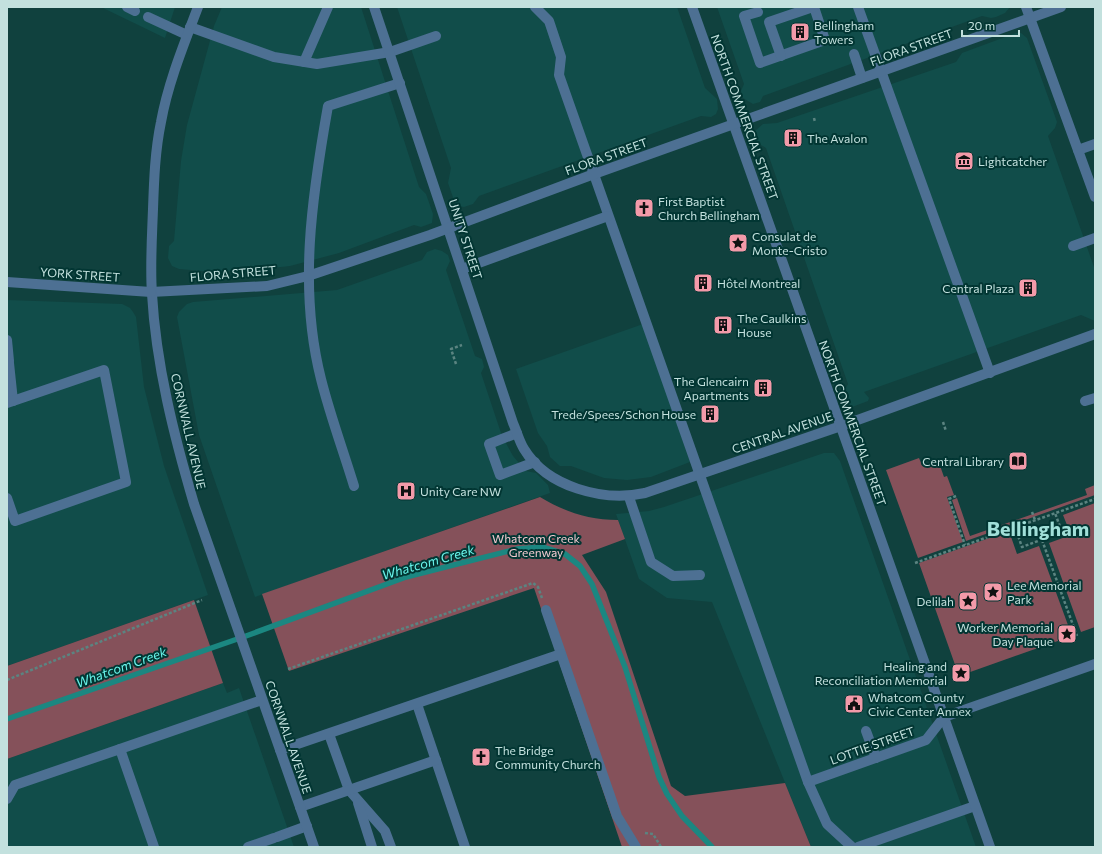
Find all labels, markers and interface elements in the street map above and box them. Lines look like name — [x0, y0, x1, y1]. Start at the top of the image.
scale bar — [962, 12, 1019, 38]
place label: Bellingham Towers — [814, 18, 874, 46]
text: 20 m — [968, 18, 995, 32]
building icon: Bellingham Towers — [789, 21, 811, 43]
street label: FLORA STREET — [868, 26, 954, 68]
street label: NORTH COMMERCIAL STREET — [708, 32, 782, 202]
building icon: The Avalon — [782, 127, 804, 149]
place label: The Avalon — [807, 131, 867, 145]
street label: FLORA STREET — [563, 135, 649, 177]
museum icon: Lightcatcher — [953, 150, 975, 172]
place label: Lightcatcher — [978, 154, 1047, 168]
place label: First Baptist Church Bellingham — [658, 194, 760, 222]
street label: UNITY STREET — [446, 197, 486, 281]
church icon: First Baptist Church Bellingham — [633, 197, 655, 219]
place label: Consulat de Monte-Cristo — [752, 229, 827, 257]
place icon: Consulat de Monte-Cristo — [727, 232, 749, 254]
street label: FLORA STREET — [189, 262, 277, 284]
street label: YORK STREET — [40, 264, 121, 284]
building icon: Hôtel Montreal — [692, 272, 714, 294]
place label: Hôtel Montreal — [717, 276, 800, 290]
building icon: Central Plaza — [1017, 277, 1039, 299]
place label: Central Plaza — [942, 281, 1014, 295]
place label: The Caulkins House — [737, 311, 806, 339]
building icon: The Caulkins House — [712, 314, 734, 336]
street label: NORTH COMMERCIAL STREET — [816, 338, 890, 508]
street label: CORNWALL AVENUE — [169, 372, 209, 490]
place label: The Glencairn Apartments — [674, 374, 749, 402]
building icon: The Glencairn Apartments — [752, 377, 774, 399]
building icon: Trede/Spees/Schon House — [699, 403, 721, 425]
place label: Trede/Spees/Schon House — [551, 407, 696, 421]
street label: CENTRAL AVENUE — [730, 408, 834, 456]
library icon: Central Library — [1007, 450, 1029, 472]
place label: Central Library — [922, 454, 1004, 468]
hospital icon: Unity Care NW — [395, 480, 417, 502]
place label: Unity Care NW — [420, 484, 501, 498]
district label: Bellingham — [987, 516, 1089, 540]
park label: Whatcom Creek Greenway — [492, 531, 581, 559]
water label: Whatcom Creek — [380, 541, 477, 583]
place label: Lee Memorial Park — [1007, 578, 1081, 606]
place icon: Lee Memorial Park — [982, 581, 1004, 603]
place icon: Delilah — [957, 590, 979, 612]
place label: Delilah — [916, 594, 954, 608]
place label: Worker Memorial Day Plaque — [957, 620, 1053, 648]
place icon: Worker Memorial Day Plaque — [1056, 623, 1078, 645]
water label: Whatcom Creek — [73, 643, 169, 691]
place label: Healing and Reconciliation Memorial — [815, 659, 947, 687]
place icon: Healing and Reconciliation Memorial — [950, 662, 972, 684]
street label: CORNWALL AVENUE — [263, 679, 315, 795]
place label: Whatcom County Civic Center Annex — [868, 690, 972, 718]
public building icon: Whatcom County Civic Center Annex — [843, 693, 865, 715]
street label: LOTTIE STREET — [828, 723, 916, 767]
place label: The Bridge Community Church — [495, 743, 601, 771]
church icon: The Bridge Community Church — [470, 746, 492, 768]

